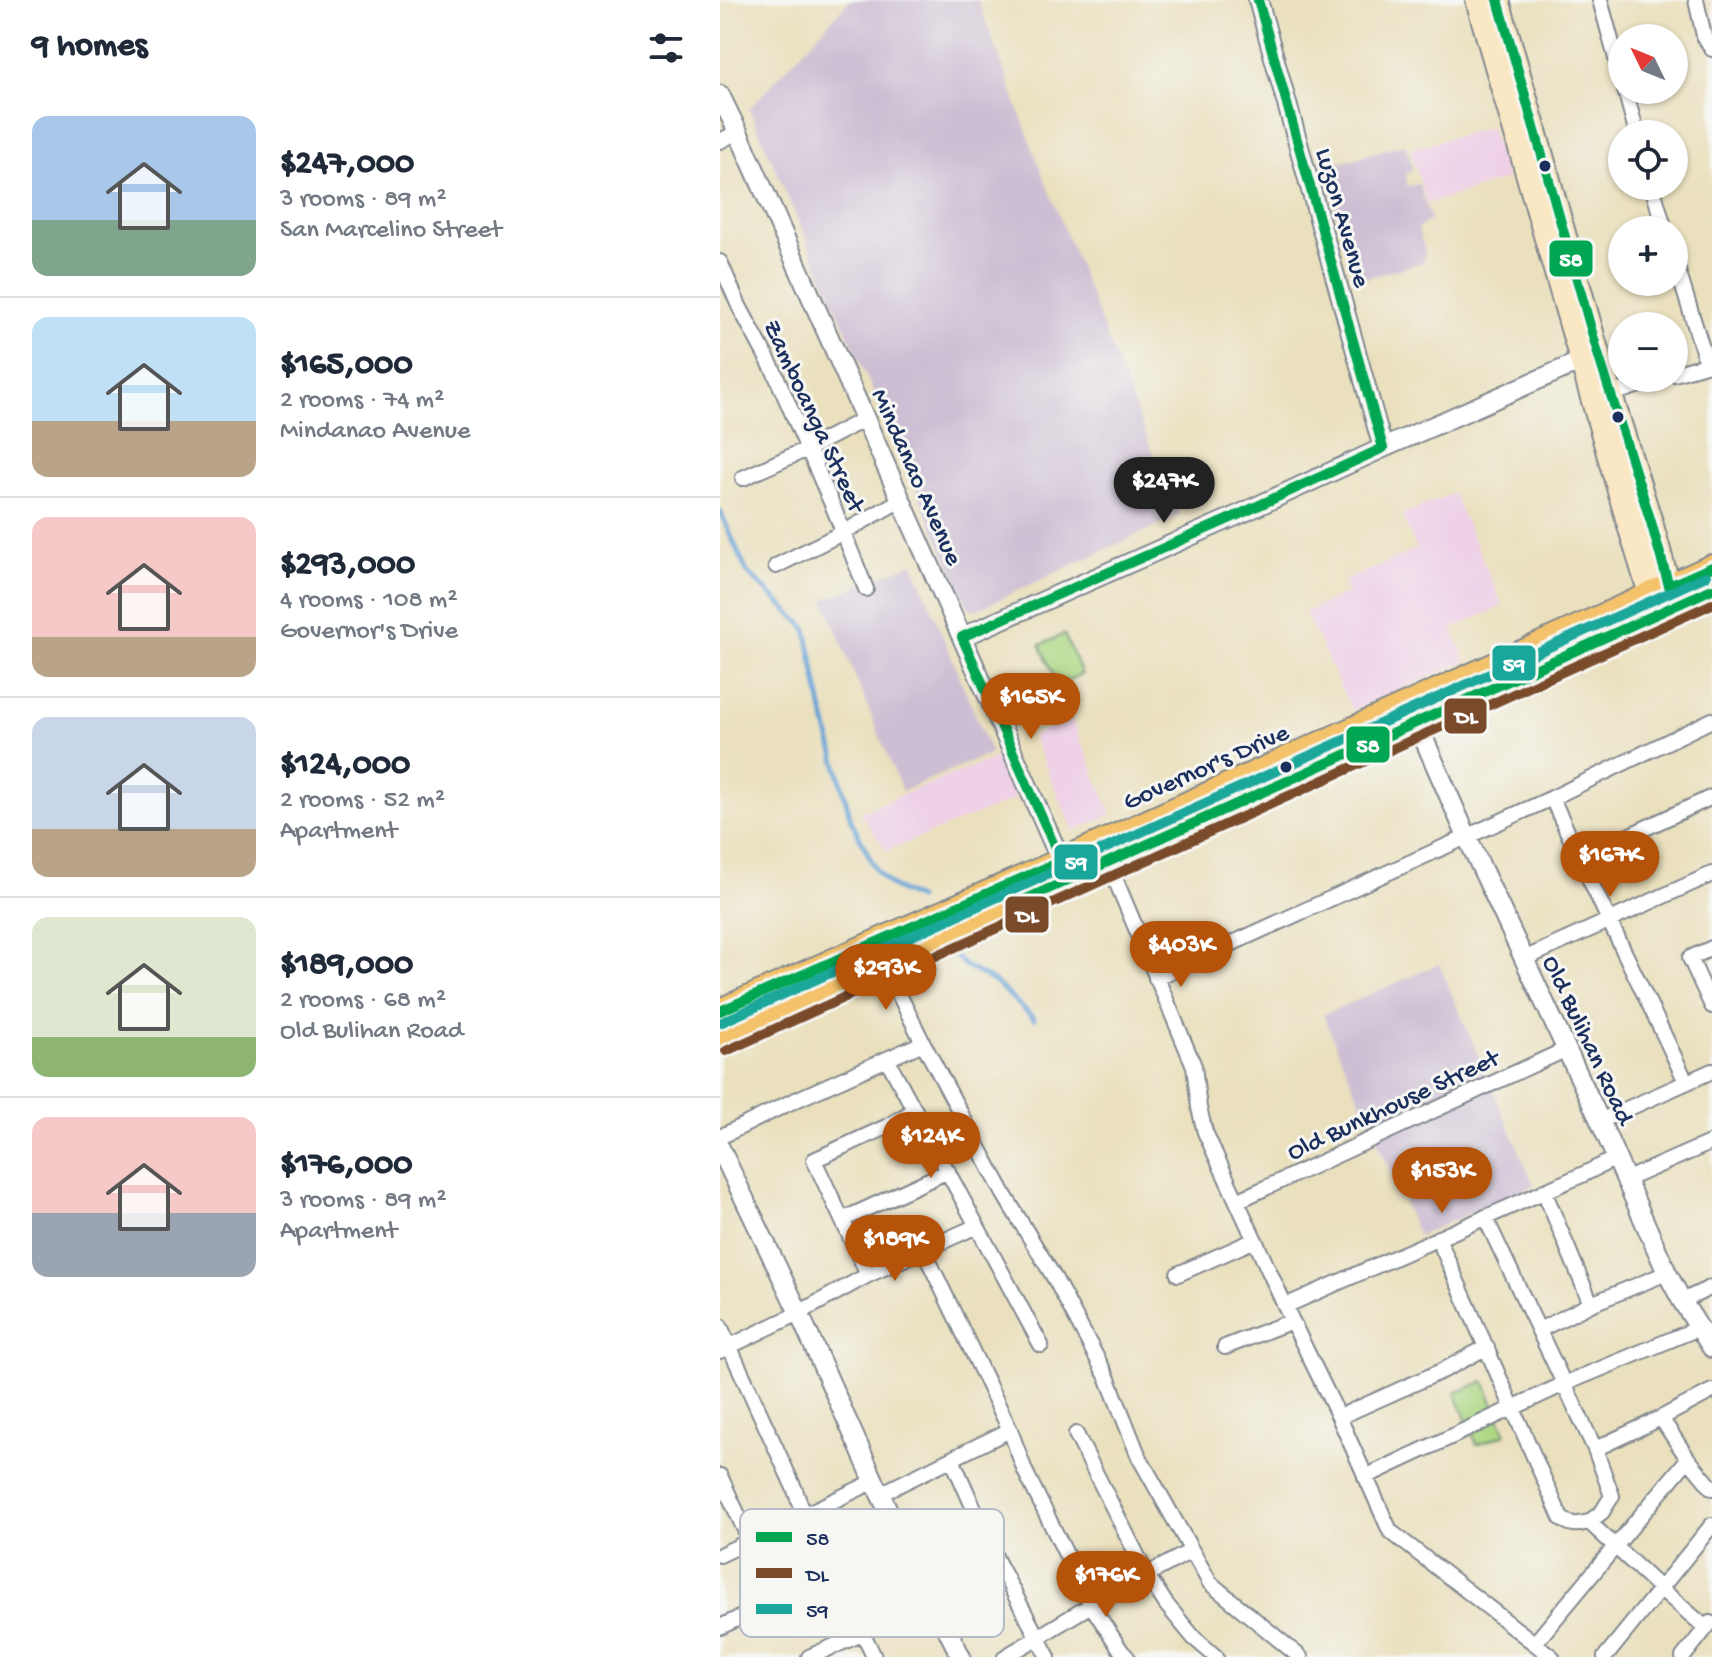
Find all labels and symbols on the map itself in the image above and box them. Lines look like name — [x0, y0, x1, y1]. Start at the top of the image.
north arrow — [1608, 24, 1688, 104]
street label: Luzon Avenue — [1306, 145, 1375, 292]
unlabelled marker — [1537, 158, 1553, 174]
line badge: 58 — [1548, 239, 1594, 278]
text: 58 — [1559, 249, 1583, 275]
street label: Zamboanga Street — [754, 316, 871, 520]
street label: Mindanao Avenue — [862, 385, 968, 572]
unlabelled marker — [1610, 409, 1626, 425]
pin: $247K — [1108, 457, 1220, 525]
line badge: 59 — [1491, 644, 1537, 682]
text: 59 — [1503, 654, 1525, 680]
pin: $165K — [975, 673, 1087, 741]
line badge: DL — [1443, 697, 1488, 735]
text: DL — [1453, 706, 1479, 732]
street label: Governor's Drive — [1119, 719, 1295, 819]
line badge: 58 — [1345, 725, 1391, 764]
text: 58 — [1356, 735, 1380, 761]
unlabelled marker — [1278, 759, 1294, 775]
pin: $167K — [1554, 831, 1666, 899]
line badge: 59 — [1053, 843, 1099, 881]
text: 59 — [1065, 852, 1087, 878]
line badge: DL — [1004, 895, 1050, 934]
text: DL — [1014, 905, 1040, 931]
pin: $403K — [1125, 921, 1237, 989]
pin: $293K — [830, 944, 942, 1012]
street label: Old Bulihan Road — [1533, 951, 1639, 1132]
street label: Old Bunkhouse Street — [1283, 1043, 1507, 1170]
pin: $124K — [875, 1112, 987, 1180]
pin: $153K — [1386, 1147, 1498, 1215]
pin: $189K — [839, 1215, 951, 1283]
legend — [740, 1509, 1004, 1637]
text: 58 — [806, 1528, 830, 1554]
pin: $176K — [1050, 1551, 1162, 1619]
text: DL — [804, 1564, 829, 1590]
text: 59 — [806, 1600, 829, 1626]

